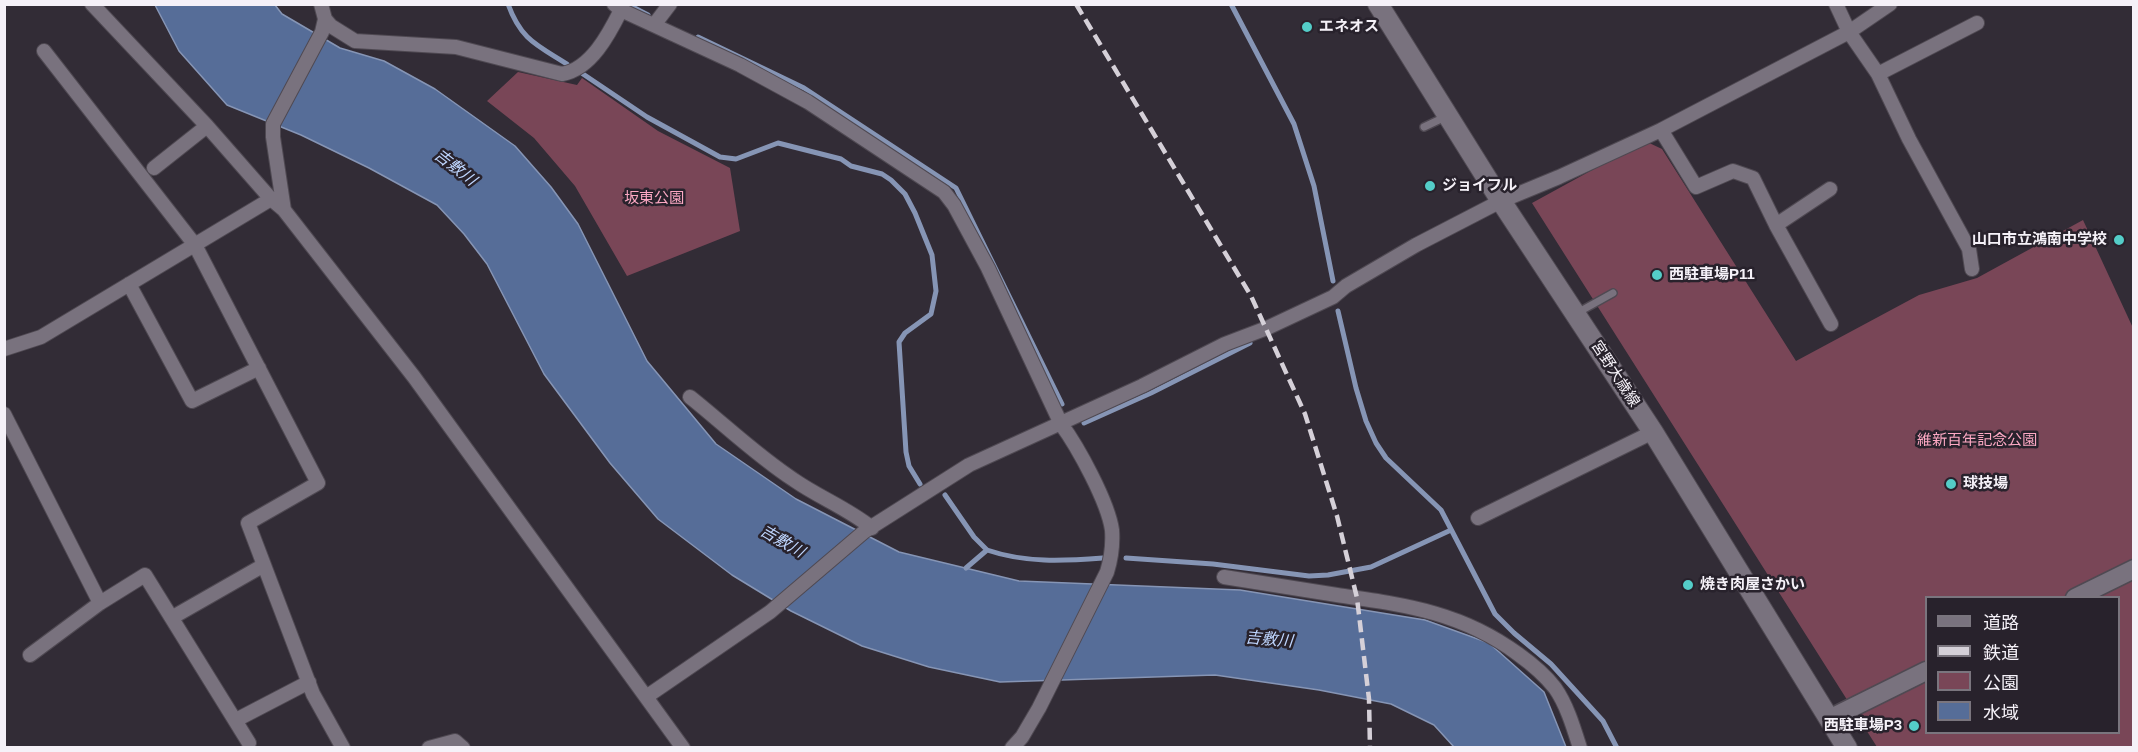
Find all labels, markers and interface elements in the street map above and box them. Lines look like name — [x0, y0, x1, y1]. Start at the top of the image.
place label: エネオス — [1319, 18, 1379, 36]
marker: エネオス — [1300, 20, 1314, 34]
water label: 吉敷川 — [430, 146, 480, 190]
place label: ジョイフル — [1442, 177, 1517, 195]
marker: ジョイフル — [1423, 179, 1437, 193]
park label: 坂東公園 — [624, 190, 684, 208]
place label: 山口市立鴻南中学校 — [1972, 231, 2107, 249]
marker: 山口市立鴻南中学校 — [2112, 233, 2126, 247]
place label: 西駐車場P11 — [1669, 266, 1755, 284]
marker: 西駐車場P11 — [1650, 268, 1664, 282]
street label: 宮野大歳線 — [1587, 338, 1643, 410]
park label: 維新百年記念公園 — [1917, 432, 2037, 450]
place label: 球技場 — [1963, 475, 2008, 493]
marker: 球技場 — [1944, 477, 1958, 491]
water label: 吉敷川 — [756, 522, 808, 562]
place label: 焼き肉屋さかい — [1700, 576, 1805, 594]
marker: 焼き肉屋さかい — [1681, 578, 1695, 592]
legend — [1925, 596, 2120, 734]
text: 道路 — [1983, 613, 2019, 633]
water label: 吉敷川 — [1244, 628, 1294, 652]
text: 鉄道 — [1983, 643, 2019, 663]
text: 公園 — [1983, 673, 2019, 693]
text: 水域 — [1983, 703, 2019, 723]
place label: 西駐車場P3 — [1824, 717, 1902, 735]
marker: 西駐車場P3 — [1907, 719, 1921, 733]

